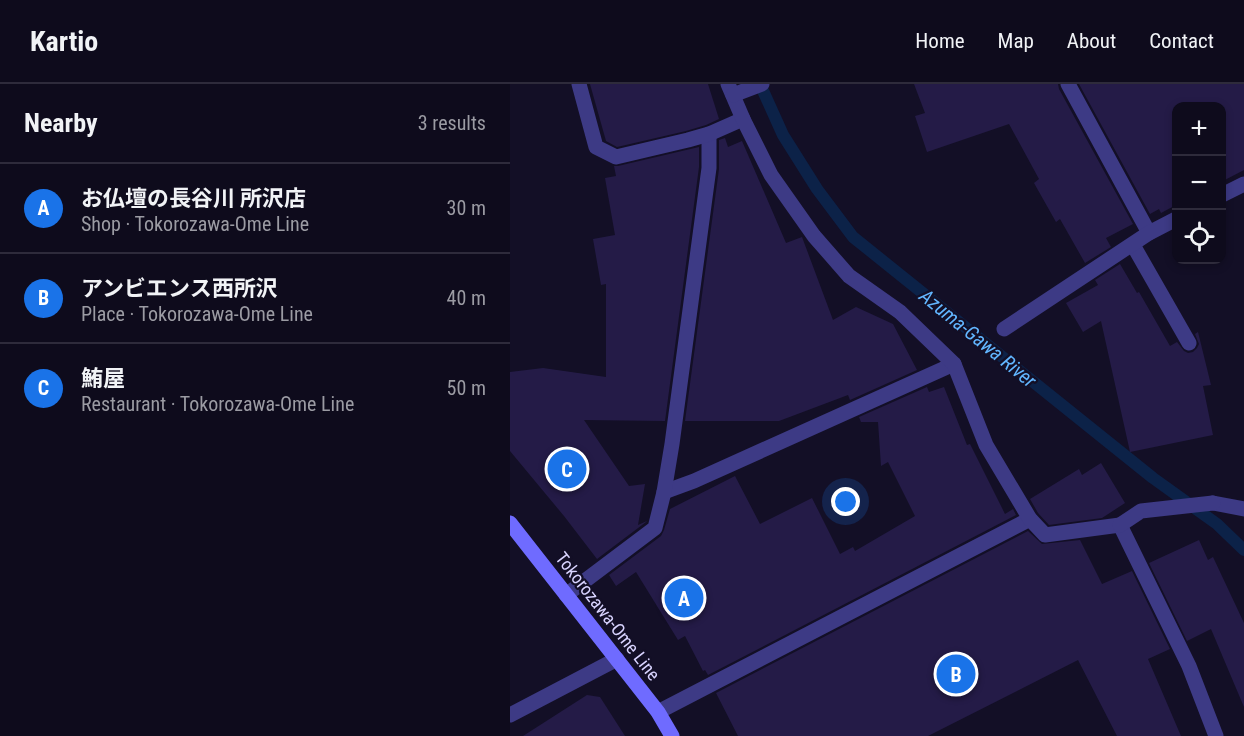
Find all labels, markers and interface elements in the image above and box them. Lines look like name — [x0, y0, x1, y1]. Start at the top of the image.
text: Kartio — [30, 25, 98, 58]
text: Home — [915, 29, 965, 53]
text: Map — [998, 29, 1034, 53]
text: About — [1067, 29, 1116, 53]
text: Contact — [1149, 29, 1214, 53]
map controls — [1172, 102, 1226, 264]
button: + — [1172, 102, 1226, 156]
text: Nearby — [24, 108, 98, 138]
text: 3 results — [418, 111, 486, 135]
button: − — [1172, 156, 1226, 210]
text: お仏壇の長谷川 所沢店 — [81, 186, 306, 211]
text: A — [38, 196, 49, 220]
text: 30 m — [447, 196, 486, 220]
button: locate — [1172, 210, 1226, 264]
text: Shop · Tokorozawa-Ome Line — [81, 212, 309, 236]
text: アンビエンス西所沢 — [81, 276, 278, 301]
water label: Azuma-Gawa River — [914, 283, 1042, 393]
text: B — [38, 286, 49, 310]
text: 40 m — [447, 286, 486, 310]
text: Place · Tokorozawa-Ome Line — [81, 302, 313, 326]
text: 鮪屋 — [81, 366, 125, 391]
text: C — [38, 376, 49, 400]
text: 50 m — [447, 376, 486, 400]
text: Restaurant · Tokorozawa-Ome Line — [81, 392, 354, 416]
pin: C — [548, 446, 586, 492]
your location — [831, 487, 860, 516]
street label: Tokorozawa-Ome Line — [551, 548, 665, 684]
pin: A — [664, 576, 704, 620]
pin: B — [936, 652, 976, 696]

